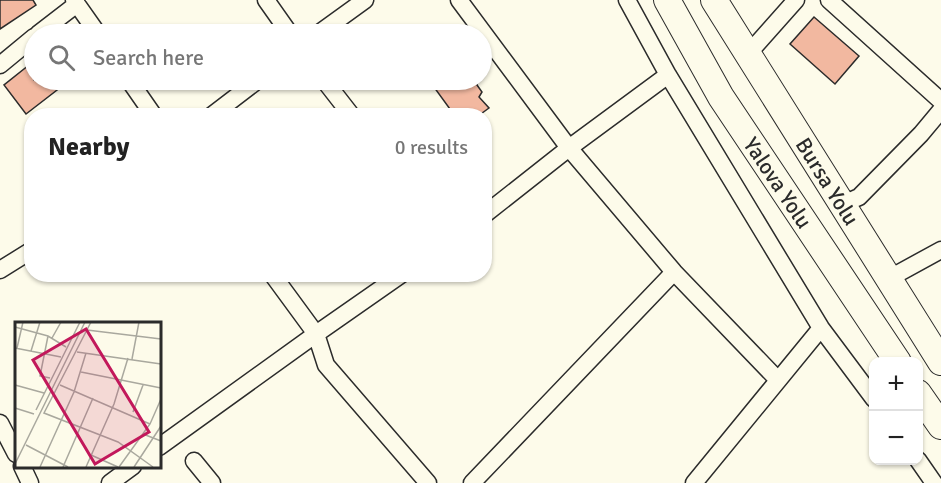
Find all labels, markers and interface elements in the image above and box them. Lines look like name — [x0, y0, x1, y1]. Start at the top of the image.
search box — [24, 24, 492, 90]
icon: search — [45, 41, 78, 74]
text: Search here — [93, 44, 204, 71]
text: Nearby — [48, 131, 129, 163]
street label: Yalova Yolu — [738, 132, 818, 233]
street label: Bursa Yolu — [790, 132, 865, 230]
text: 0 results — [395, 135, 468, 160]
inset map — [15, 322, 160, 468]
map controls — [869, 357, 923, 465]
button: + — [869, 357, 923, 411]
button: − — [869, 411, 923, 465]

